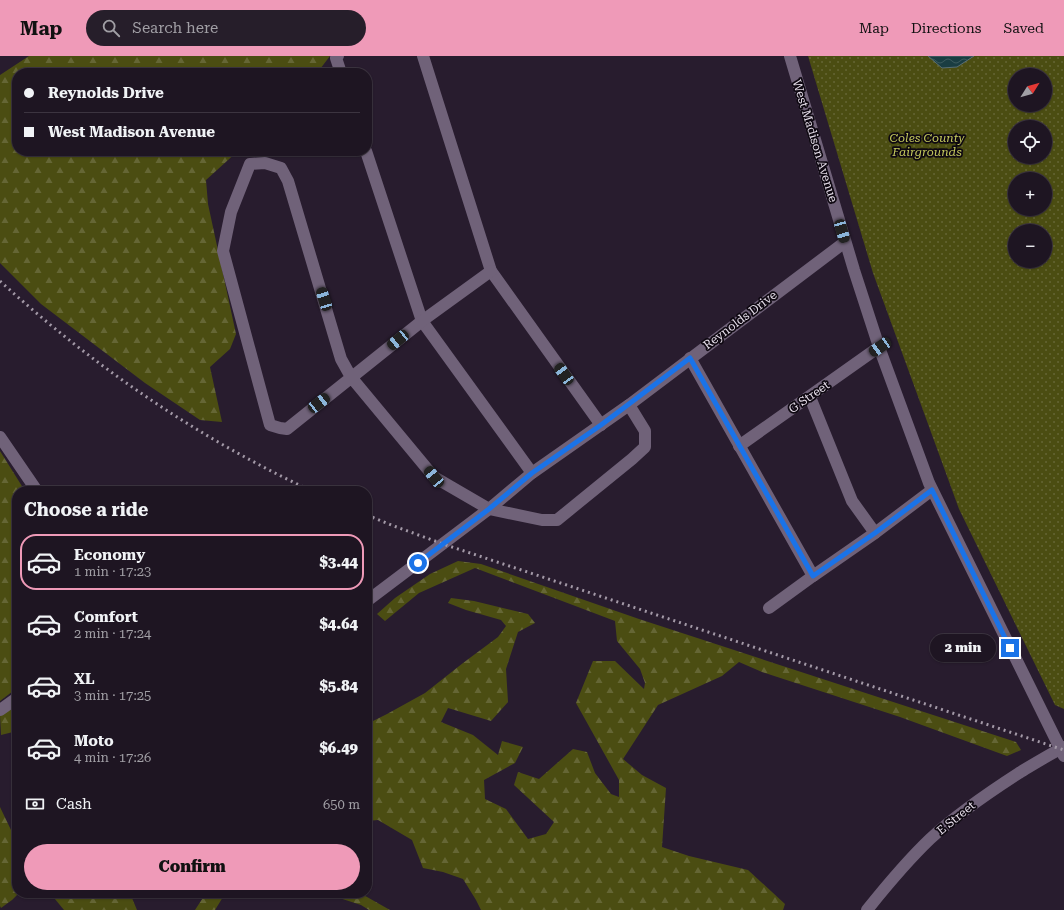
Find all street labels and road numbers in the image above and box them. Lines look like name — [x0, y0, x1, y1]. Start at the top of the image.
street label: West Madison Avenue — [790, 78, 840, 204]
street label: Reynolds Drive — [701, 288, 780, 352]
street label: G Street — [786, 378, 833, 416]
street label: E Street — [934, 798, 978, 838]

